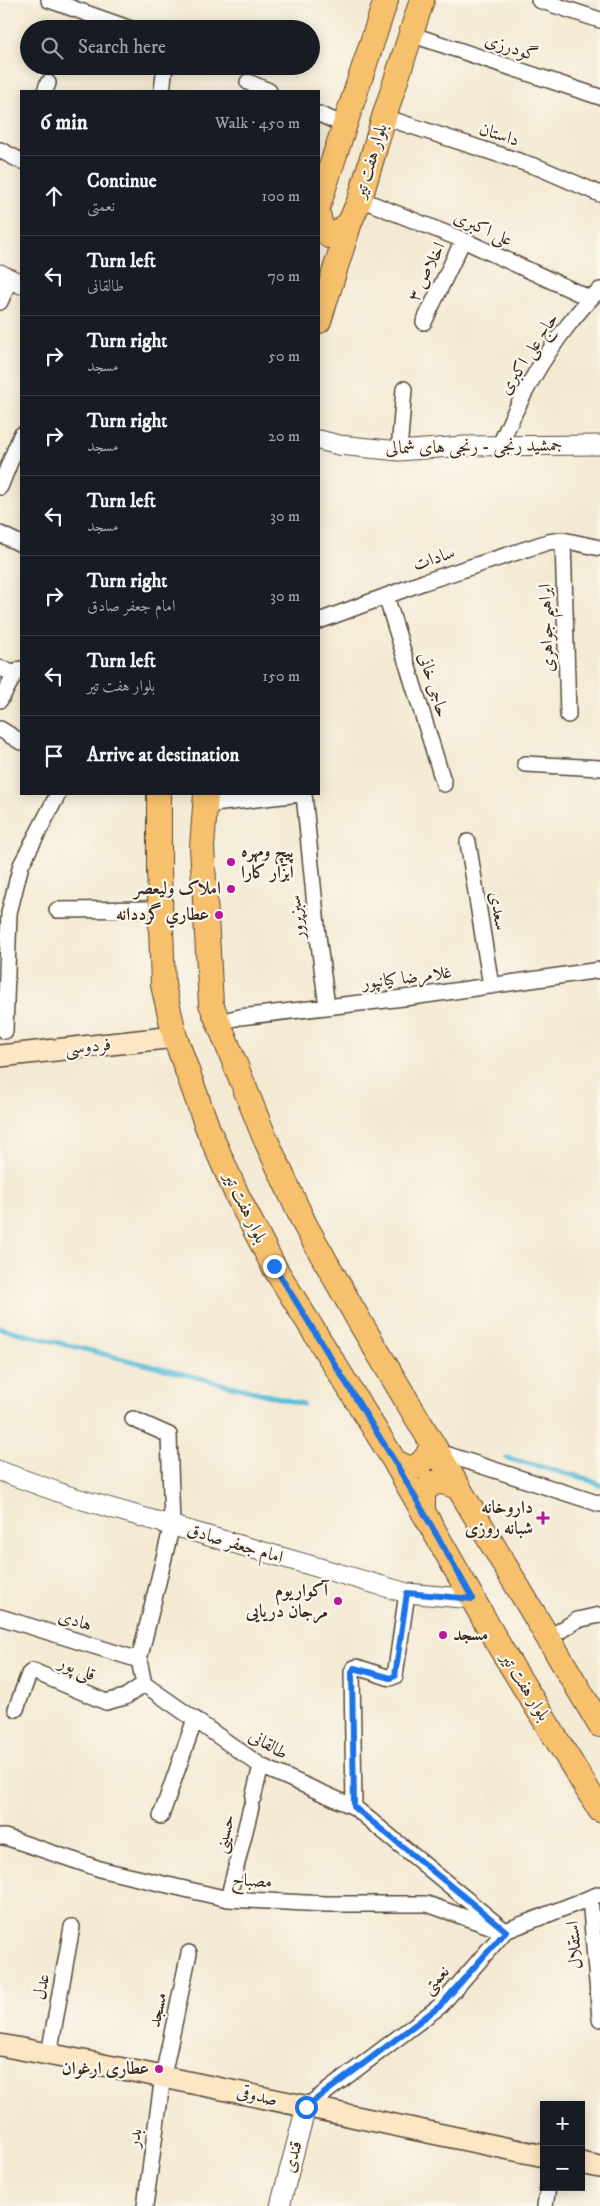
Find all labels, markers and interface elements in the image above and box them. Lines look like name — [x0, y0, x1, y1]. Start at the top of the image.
search box — [20, 20, 320, 75]
street label: گودرزی — [482, 29, 540, 67]
icon: search — [38, 34, 66, 62]
text: Search here — [78, 36, 166, 59]
text: 6 min — [40, 110, 88, 136]
text: Walk · 450 m — [215, 113, 300, 133]
street label: داستان — [476, 118, 522, 152]
street label: بلوار هفت تیر — [349, 121, 393, 203]
text: Continue — [87, 170, 157, 193]
icon: ahead — [40, 182, 68, 210]
text: 100 m — [262, 186, 300, 206]
text: نعمتی — [87, 196, 115, 216]
street label: علی اکبری — [450, 206, 516, 253]
street label: اخلاص ۳ — [403, 239, 451, 305]
text: Turn left — [87, 250, 156, 273]
icon: left — [40, 262, 68, 290]
text: 70 m — [268, 266, 300, 286]
text: طالقانی — [87, 276, 124, 296]
street label: حاج علی اکبری — [494, 309, 567, 401]
text: Turn right — [87, 330, 167, 353]
icon: right — [40, 342, 68, 370]
text: 50 m — [268, 346, 300, 366]
text: مسجد — [87, 356, 118, 376]
text: Turn right — [87, 410, 167, 433]
icon: right — [40, 422, 68, 450]
text: 20 m — [268, 426, 300, 446]
street label: جمشید رنجی - رنجی های شمالی — [385, 434, 563, 460]
text: مسجد — [87, 436, 118, 456]
text: Turn left — [87, 490, 156, 513]
icon: left — [40, 502, 68, 530]
text: 30 m — [270, 506, 300, 526]
text: مسجد — [87, 516, 118, 536]
street label: سادات — [410, 542, 458, 576]
text: Turn right — [87, 570, 167, 593]
icon: right — [40, 582, 68, 610]
street label: ابراهیم جواهری — [534, 583, 566, 673]
text: 30 m — [270, 586, 300, 606]
text: امام جعفر صادق — [87, 596, 175, 616]
text: Turn left — [87, 650, 156, 673]
street label: حاجی خانی — [413, 650, 453, 720]
icon: left — [40, 662, 68, 690]
text: 150 m — [262, 666, 300, 686]
text: بلوار هفت تیر — [87, 676, 155, 696]
icon: arrive — [40, 742, 68, 770]
text: Arrive at destination — [87, 744, 239, 767]
place label: پیچ ومهره ابزار کارا — [241, 841, 294, 884]
marker: پیچ ومهره ابزار کارا — [225, 856, 237, 868]
place label: املاک ولیعصر — [132, 878, 221, 900]
marker: املاک ولیعصر — [225, 883, 237, 895]
street label: سعدی — [484, 890, 512, 932]
street label: سبزپرور — [284, 894, 310, 942]
place label: عطاري گرددانه — [116, 902, 209, 929]
marker: عطاري گرددانه — [213, 909, 225, 921]
street label: غلامرضا کیانپور — [359, 962, 453, 996]
street label: فردوسی — [64, 1034, 112, 1061]
street label: بلوار هفت تیر — [217, 1167, 272, 1247]
route end — [263, 1255, 286, 1278]
place label: داروخانه شبانه روزی — [465, 1497, 533, 1540]
marker: داروخانه شبانه روزی — [537, 1512, 549, 1524]
street label: امام جعفر صادق — [183, 1519, 286, 1573]
place label: آکواریوم مرجان دریایی — [245, 1579, 330, 1624]
marker: آکواریوم مرجان دریایی — [332, 1595, 344, 1607]
street label: هادی — [55, 1605, 95, 1637]
place label: مسجد — [453, 1624, 488, 1646]
marker: مسجد — [437, 1629, 449, 1641]
street label: بلوار هفت تیر — [494, 1647, 555, 1725]
street label: قلی پور — [53, 1651, 99, 1687]
street label: طالقانی — [244, 1725, 292, 1765]
street label: حسینی — [210, 1812, 241, 1856]
street label: مصباح — [231, 1869, 273, 1897]
street label: استقلال — [562, 1920, 588, 1970]
street label: نعمتی — [417, 1961, 456, 2000]
street label: عدل — [29, 1972, 55, 2002]
street label: مسجد — [144, 1990, 172, 2030]
place label: عطاری ارغوان — [61, 2058, 149, 2080]
marker: عطاری ارغوان — [153, 2063, 165, 2075]
street label: صدوقی — [235, 2081, 279, 2111]
route start — [295, 2096, 318, 2119]
map controls — [540, 2101, 585, 2191]
button: + — [540, 2101, 585, 2146]
street label: بدر — [122, 2127, 147, 2151]
street label: قندی — [278, 2139, 308, 2175]
button: − — [540, 2146, 585, 2191]

